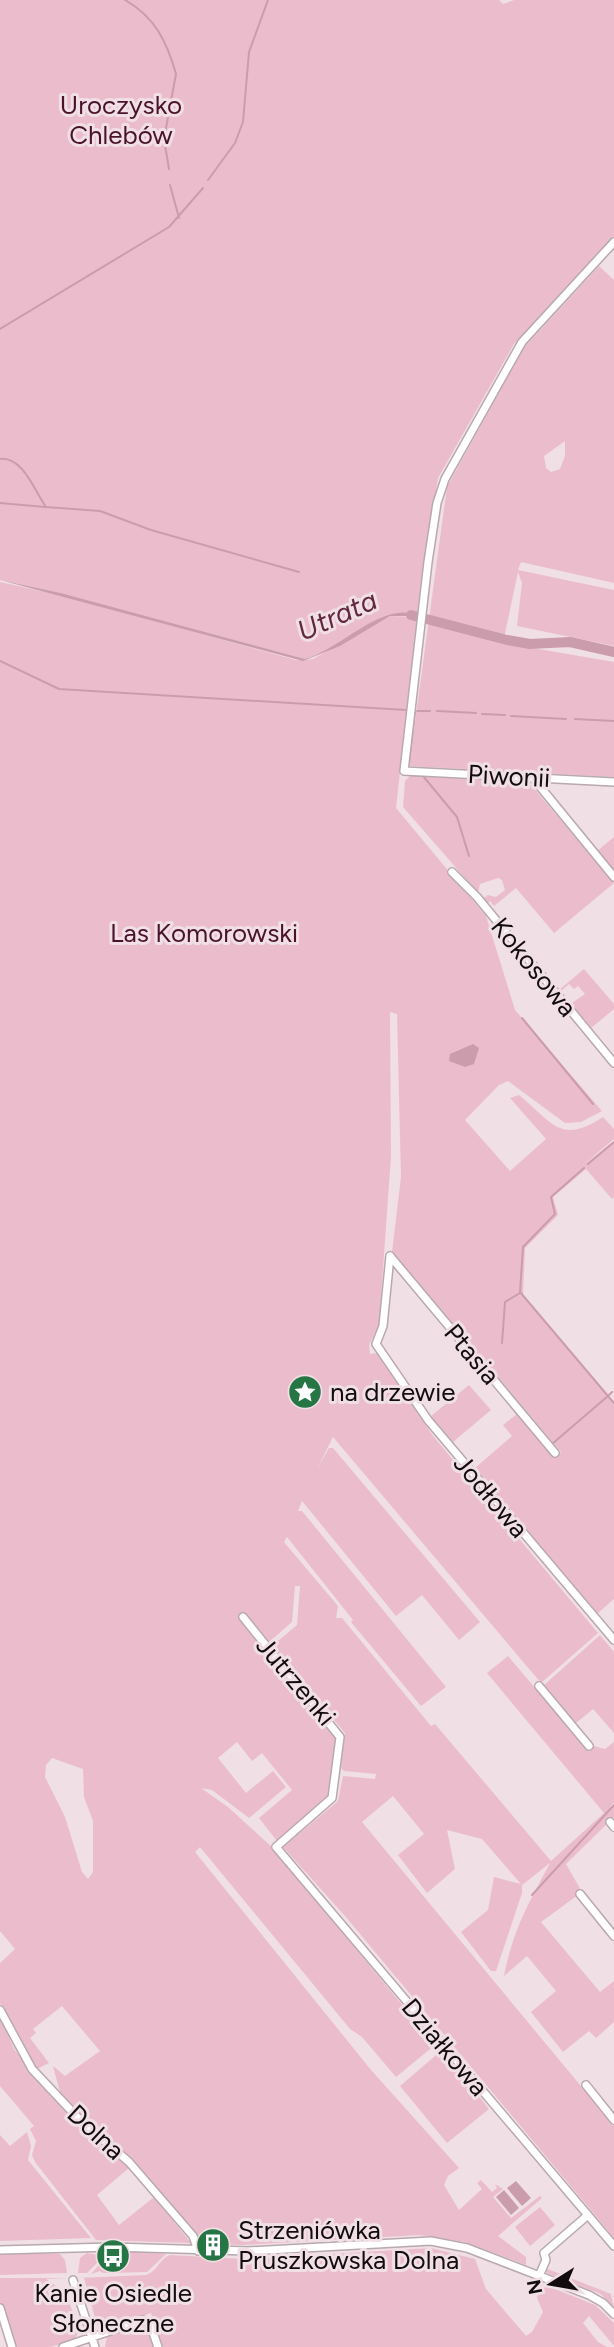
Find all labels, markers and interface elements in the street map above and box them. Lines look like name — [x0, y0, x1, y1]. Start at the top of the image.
park label: Uroczysko Chlebów — [60, 89, 182, 151]
water label: Utrata — [292, 582, 382, 648]
street label: Piwonii — [467, 758, 551, 794]
street label: Kokosowa — [484, 911, 584, 1023]
park label: Las Komorowski — [110, 917, 298, 949]
street label: Ptasia — [437, 1317, 507, 1391]
place icon: na drzewie — [286, 1373, 324, 1411]
place label: na drzewie — [330, 1376, 455, 1408]
street label: Jodłowa — [447, 1448, 535, 1544]
street label: Jutrzenki — [249, 1630, 343, 1732]
street label: Działkowa — [395, 1992, 495, 2102]
street label: Dolna — [61, 2098, 131, 2166]
place label: Strzeniówka Pruszkowska Dolna — [238, 2214, 459, 2276]
building icon: Strzeniówka Pruszkowska Dolna — [194, 2226, 232, 2264]
bus stop icon: Kanie Osiedle Słoneczne — [94, 2237, 132, 2275]
north arrow — [516, 2249, 586, 2319]
place label: Kanie Osiedle Słoneczne — [34, 2277, 192, 2339]
text: N — [522, 2278, 547, 2297]

